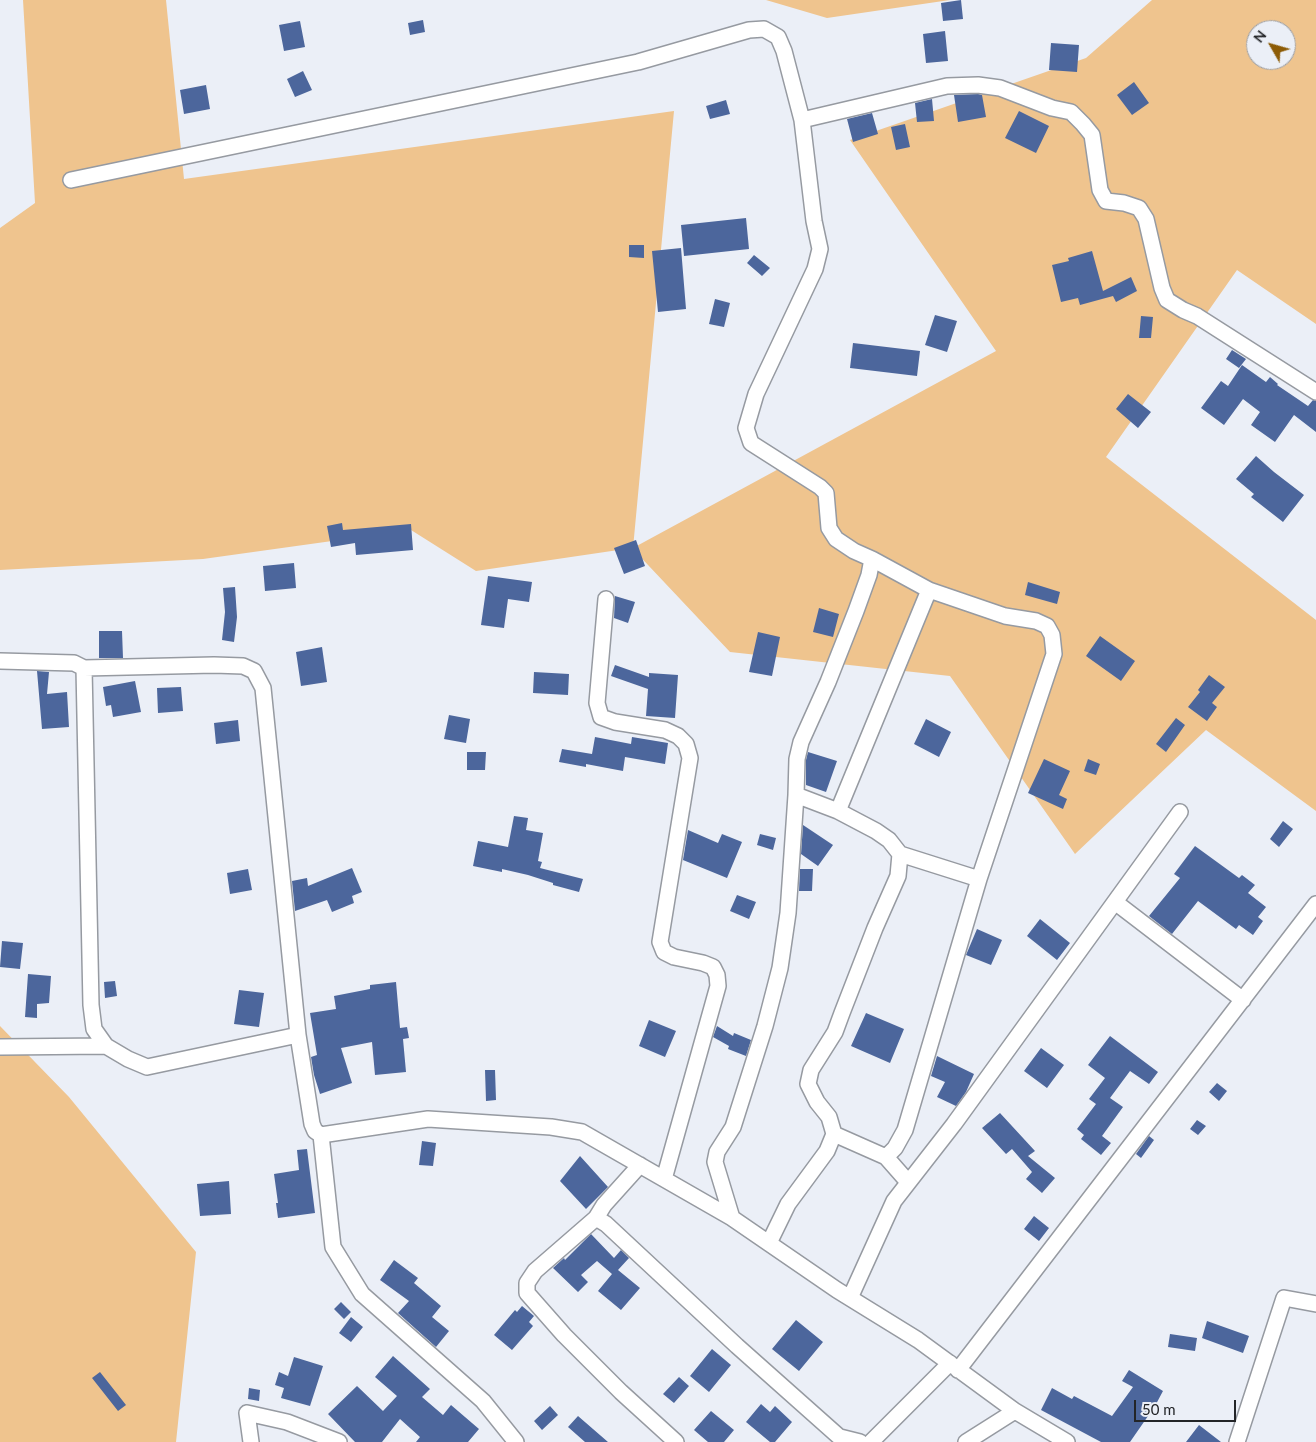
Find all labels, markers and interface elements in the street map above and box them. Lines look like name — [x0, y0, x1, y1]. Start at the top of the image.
north arrow — [1246, 20, 1296, 70]
text: N — [1250, 27, 1270, 46]
scale bar — [1136, 1390, 1238, 1422]
text: 50 m — [1142, 1400, 1176, 1418]

